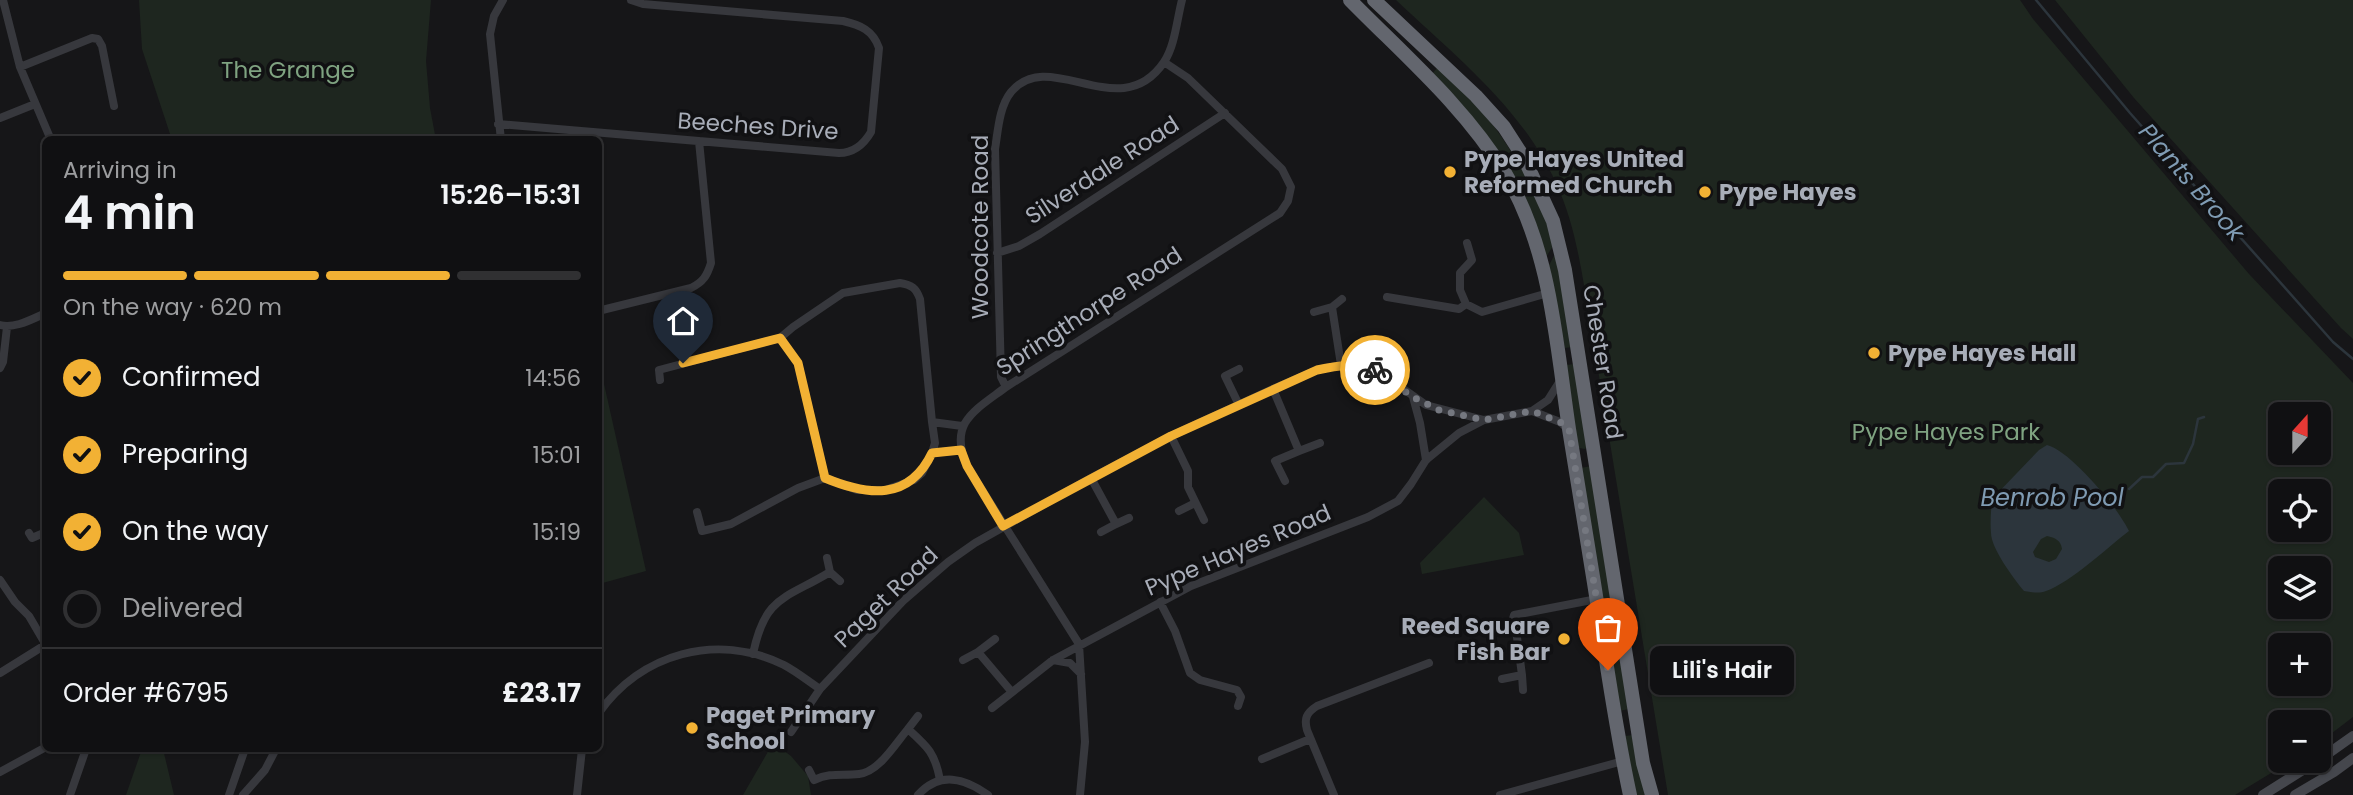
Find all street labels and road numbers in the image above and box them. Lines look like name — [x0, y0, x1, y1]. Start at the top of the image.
street label: Beeches Drive — [676, 104, 840, 148]
street label: Silverdale Road — [1019, 108, 1185, 232]
street label: Woodcote Road — [964, 135, 996, 319]
street label: Springthorpe Road — [990, 239, 1188, 383]
street label: Chester Road — [1575, 283, 1631, 441]
street label: Pype Hayes Road — [1140, 496, 1336, 604]
street label: Paget Road — [827, 539, 945, 655]

